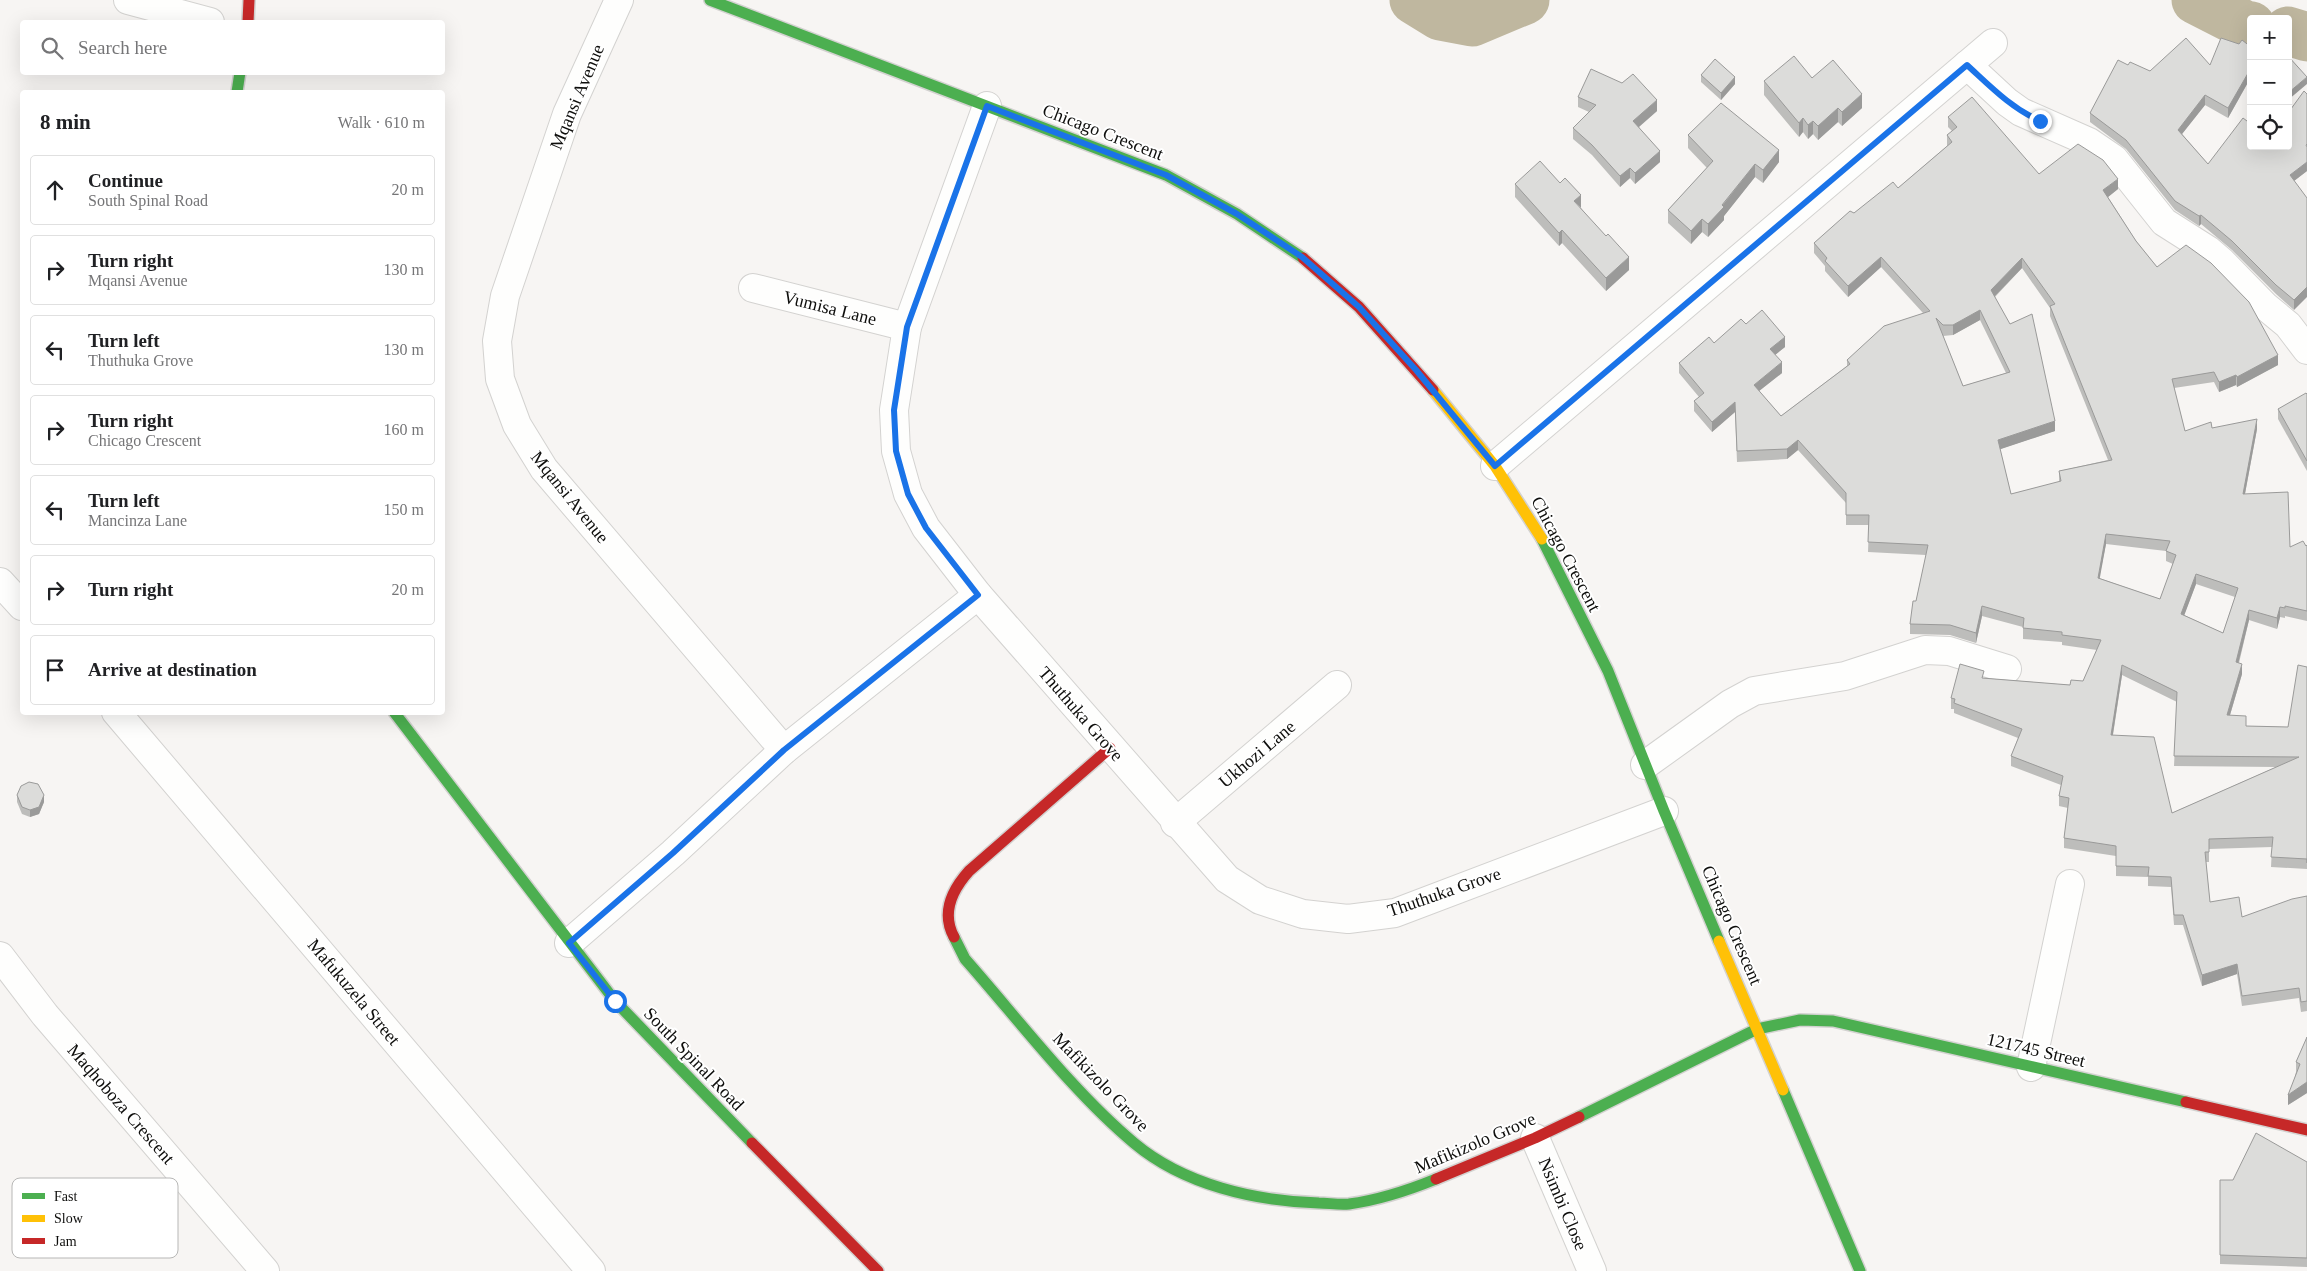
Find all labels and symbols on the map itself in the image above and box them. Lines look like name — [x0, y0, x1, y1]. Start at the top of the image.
street label: Mqansi Avenue — [546, 41, 608, 153]
street label: Chicago Crescent — [1040, 100, 1166, 164]
route end — [2029, 110, 2052, 133]
street label: Vumisa Lane — [781, 287, 879, 329]
street label: Mqansi Avenue — [527, 447, 613, 547]
street label: Chicago Crescent — [1527, 493, 1605, 615]
street label: Thuthuka Grove — [1035, 663, 1127, 765]
street label: Ukhozi Lane — [1215, 716, 1299, 792]
street label: Chicago Crescent — [1698, 862, 1766, 988]
street label: Thuthuka Grove — [1385, 863, 1503, 921]
street label: Mafukuzela Street — [304, 935, 404, 1049]
route start — [604, 990, 627, 1013]
street label: South Spinal Road — [640, 1003, 748, 1115]
street label: Mafikizolo Grove — [1049, 1028, 1153, 1136]
street label: 121745 Street — [1985, 1029, 2087, 1071]
street label: Maqhoboza Crescent — [63, 1040, 179, 1168]
street label: Mafikizolo Grove — [1412, 1108, 1539, 1177]
street label: Nsimbi Close — [1535, 1155, 1591, 1253]
legend — [12, 1178, 178, 1258]
text: Fast — [54, 1189, 77, 1204]
text: Slow — [54, 1211, 84, 1226]
text: Jam — [54, 1234, 77, 1249]

